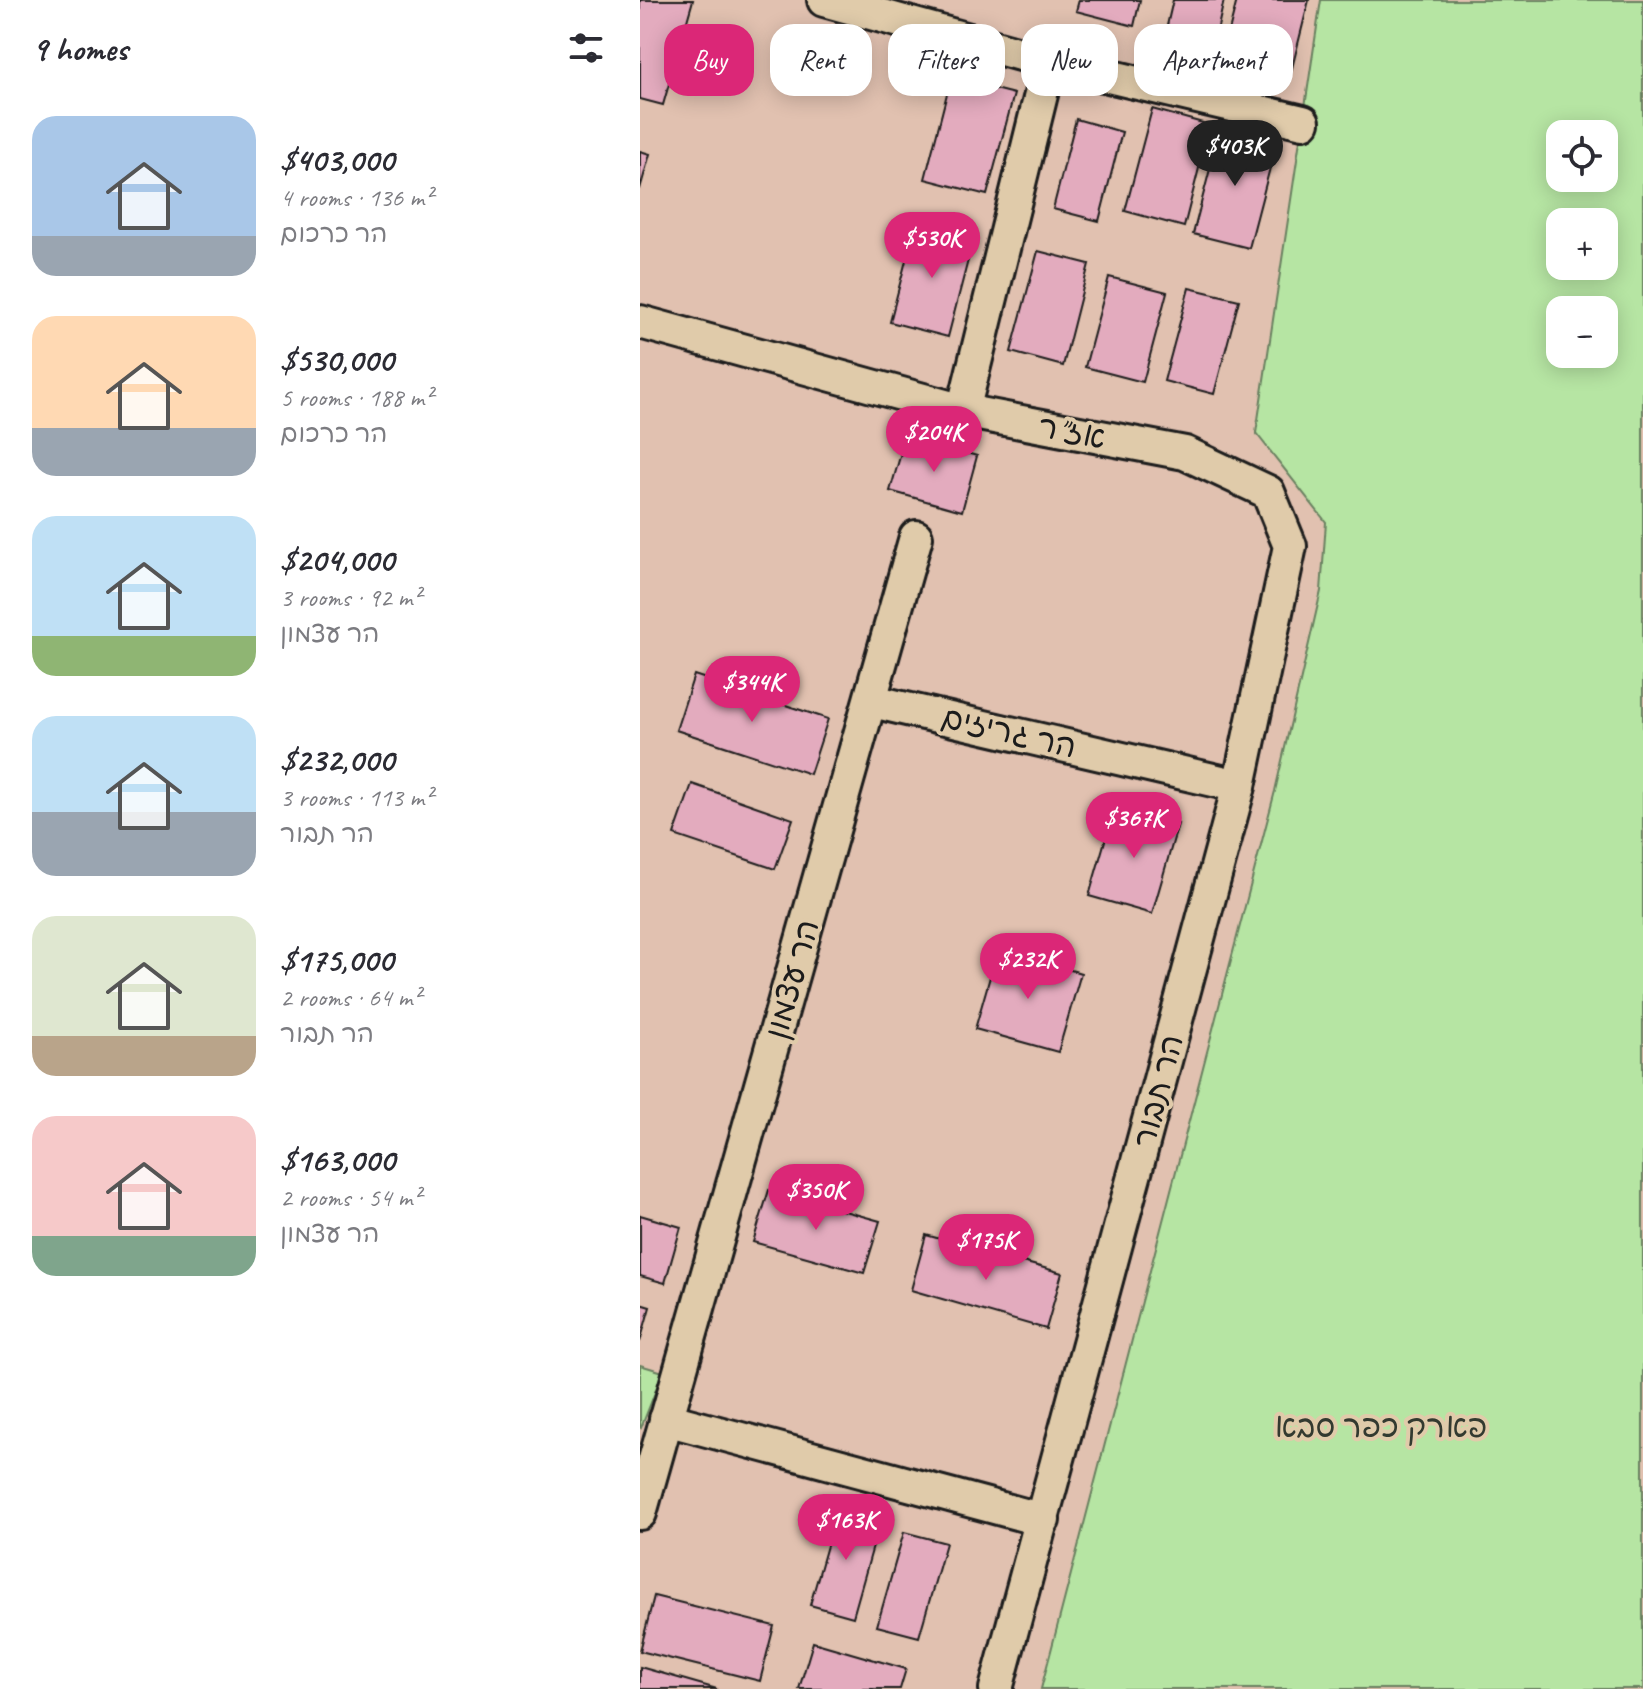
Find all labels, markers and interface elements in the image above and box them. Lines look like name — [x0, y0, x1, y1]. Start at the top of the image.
chip: Buy — [664, 24, 754, 96]
chip: Rent — [770, 24, 872, 96]
chip: Filters — [888, 24, 1005, 96]
chip: New — [1021, 24, 1118, 96]
chip: Apartment — [1134, 24, 1293, 96]
icon: filters — [564, 26, 608, 70]
text: 9 homes — [32, 27, 128, 70]
pin: $403K — [1179, 120, 1291, 188]
map controls — [1546, 120, 1618, 368]
button: locate — [1546, 120, 1618, 192]
text: $403K — [1205, 129, 1265, 162]
text: $403,000 — [280, 138, 394, 181]
icon: home — [96, 148, 192, 244]
text: 4 rooms · 136 m² — [280, 181, 432, 214]
button: + — [1546, 208, 1618, 280]
pin: $530K — [876, 212, 988, 280]
text: הר כרכום — [280, 217, 387, 250]
text: $530K — [902, 221, 962, 254]
button: − — [1546, 296, 1618, 368]
text: $530,000 — [280, 338, 393, 381]
icon: home — [96, 348, 192, 444]
text: 5 rooms · 188 m² — [280, 381, 432, 414]
street label: אז"ר — [1035, 405, 1109, 459]
pin: $204K — [878, 406, 990, 474]
text: $204K — [904, 415, 964, 448]
text: הר כרכום — [280, 417, 387, 450]
text: $204,000 — [280, 538, 394, 581]
icon: home — [96, 548, 192, 644]
text: 3 rooms · 92 m² — [280, 581, 421, 614]
text: הר עצמון — [280, 617, 379, 650]
pin: $344K — [696, 656, 808, 724]
text: $344K — [722, 665, 782, 698]
street label: הר גריזים — [937, 697, 1081, 767]
text: $232,000 — [280, 738, 394, 781]
icon: home — [96, 748, 192, 844]
text: 3 rooms · 113 m² — [280, 781, 432, 814]
pin: $367K — [1078, 792, 1190, 860]
text: $367K — [1104, 801, 1164, 834]
text: הר תבור — [280, 817, 374, 850]
street label: הר עצמון — [755, 915, 829, 1043]
pin: $232K — [972, 933, 1084, 1001]
text: $175,000 — [280, 938, 393, 981]
text: $232K — [998, 942, 1058, 975]
icon: home — [96, 948, 192, 1044]
text: 2 rooms · 64 m² — [280, 981, 421, 1014]
text: הר תבור — [280, 1017, 374, 1050]
street label: הר תבור — [1123, 1030, 1193, 1152]
text: $163,000 — [280, 1138, 395, 1181]
icon: home — [96, 1148, 192, 1244]
pin: $350K — [760, 1164, 872, 1232]
text: $350K — [786, 1173, 846, 1206]
text: 2 rooms · 54 m² — [280, 1181, 421, 1214]
pin: $175K — [930, 1214, 1042, 1282]
text: הר עצמון — [280, 1217, 379, 1250]
text: $175K — [956, 1223, 1016, 1256]
park label: פארק כפר סבא — [1275, 1406, 1487, 1447]
pin: $163K — [790, 1494, 902, 1562]
text: $163K — [816, 1503, 876, 1536]

